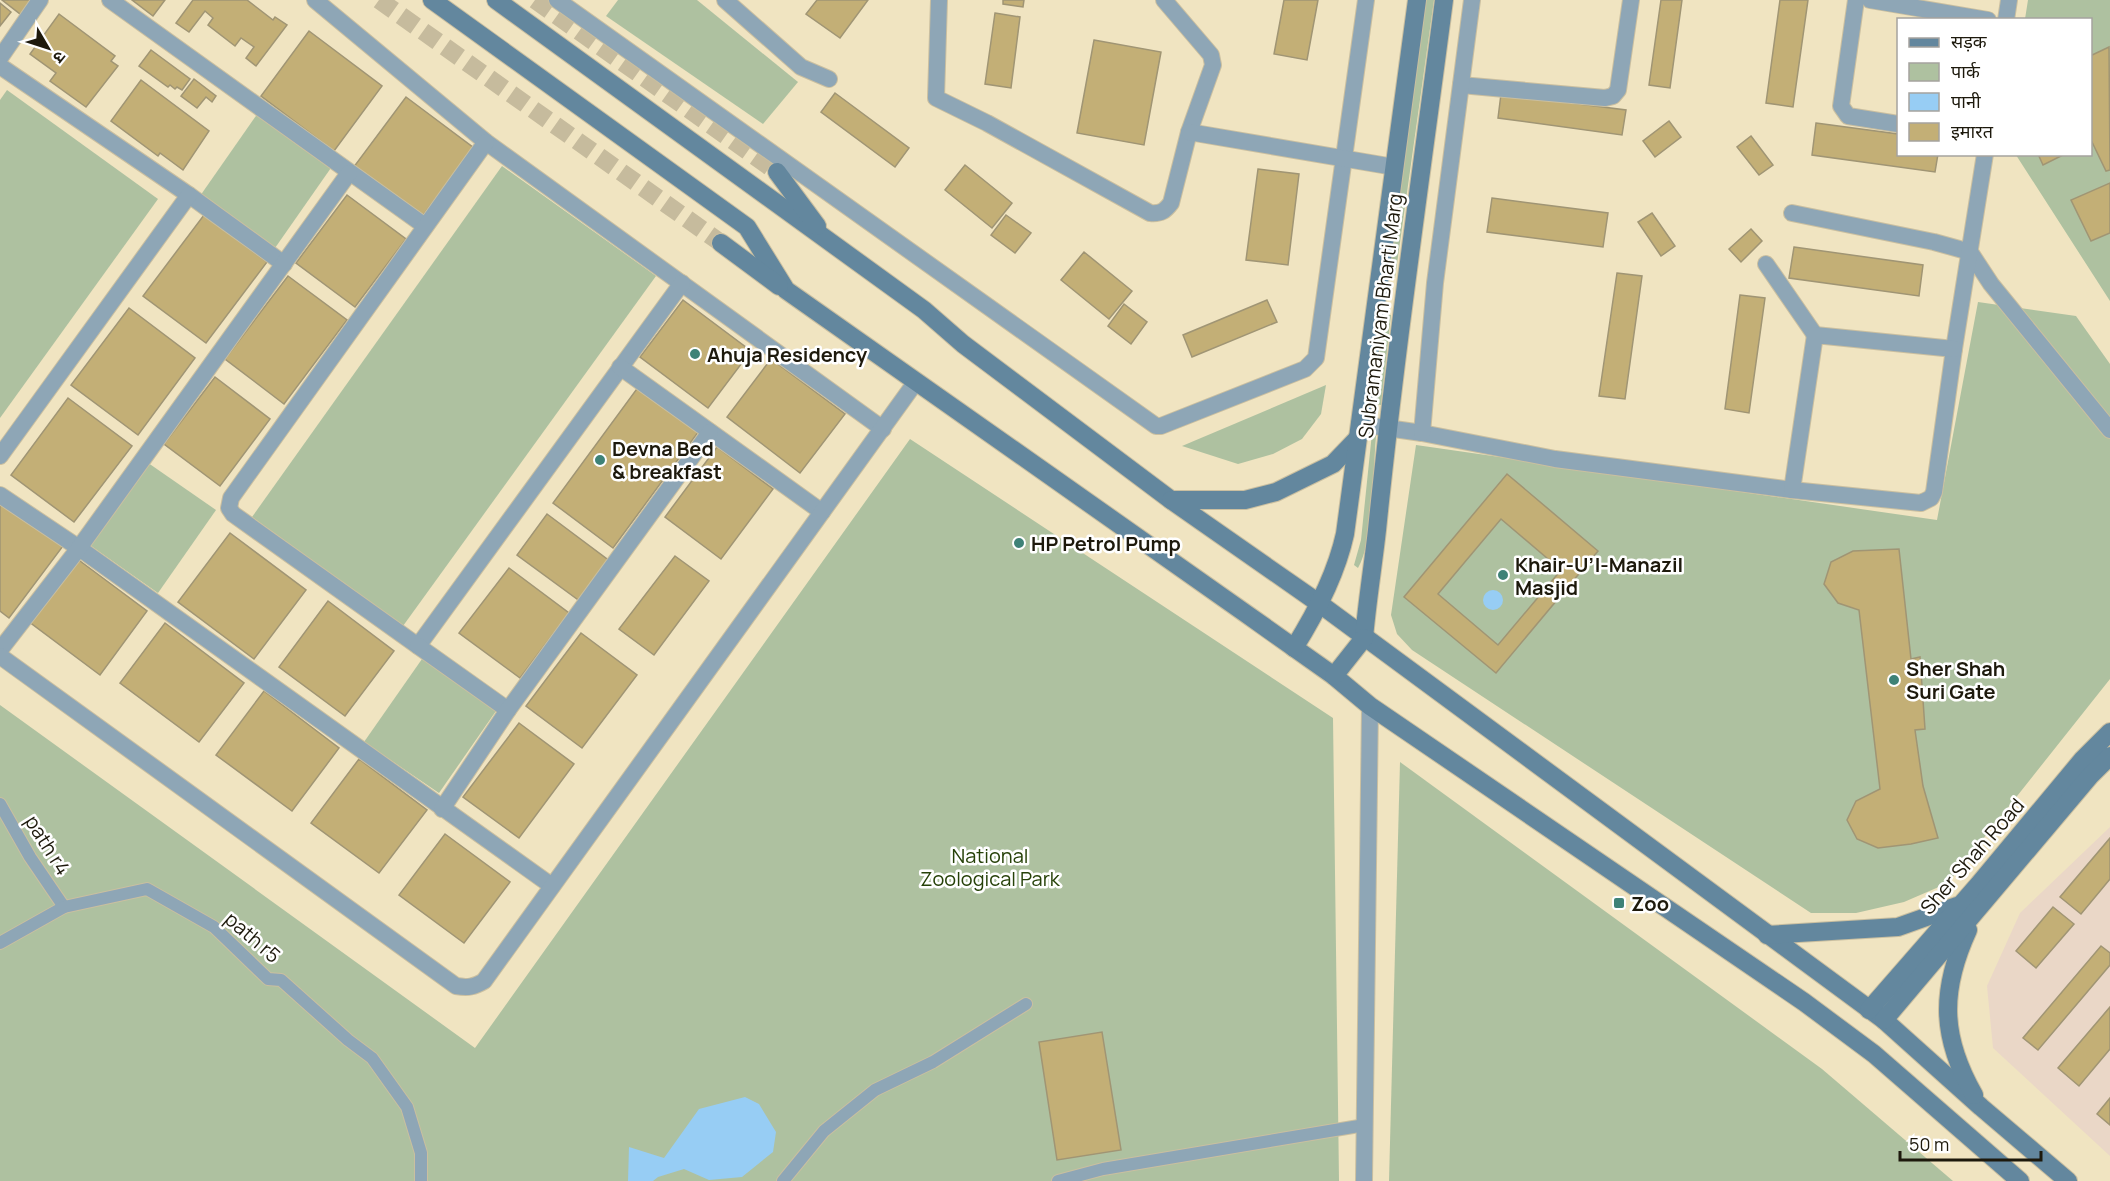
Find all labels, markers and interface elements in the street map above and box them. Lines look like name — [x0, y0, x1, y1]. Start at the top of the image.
north arrow — [18, 18, 78, 78]
legend — [1897, 18, 2092, 156]
text: सड़क — [1951, 29, 1988, 53]
text: उ — [48, 47, 71, 68]
text: पार्क — [1951, 59, 1981, 83]
text: पानी — [1951, 89, 1981, 113]
text: इमारत — [1951, 119, 1994, 143]
street label: Subramaniyam Bharti Marg — [1352, 192, 1408, 440]
place label: Ahuja Residency — [707, 341, 868, 368]
marker: Ahuja Residency — [688, 347, 702, 361]
place label: Devna Bed & breakfast — [612, 435, 722, 485]
marker: Devna Bed & breakfast — [593, 453, 607, 467]
place label: HP Petrol Pump — [1031, 530, 1181, 557]
marker: HP Petrol Pump — [1012, 536, 1026, 550]
place label: Khair-U’l-Manazil Masjid — [1515, 551, 1683, 601]
marker: Khair-U’l-Manazil Masjid — [1496, 568, 1510, 582]
place label: Sher Shah Suri Gate — [1906, 655, 2005, 705]
marker: Sher Shah Suri Gate — [1887, 673, 1901, 687]
street label: Sher Shah Road — [1914, 792, 2030, 920]
street label: path r4 — [19, 810, 77, 880]
park label: National Zoological Park — [920, 842, 1061, 892]
place label: Zoo — [1631, 890, 1669, 917]
marker: Zoo — [1612, 896, 1626, 910]
street label: path r5 — [219, 905, 287, 969]
scale bar — [1900, 1124, 2041, 1162]
text: 50 m — [1909, 1132, 1949, 1156]

